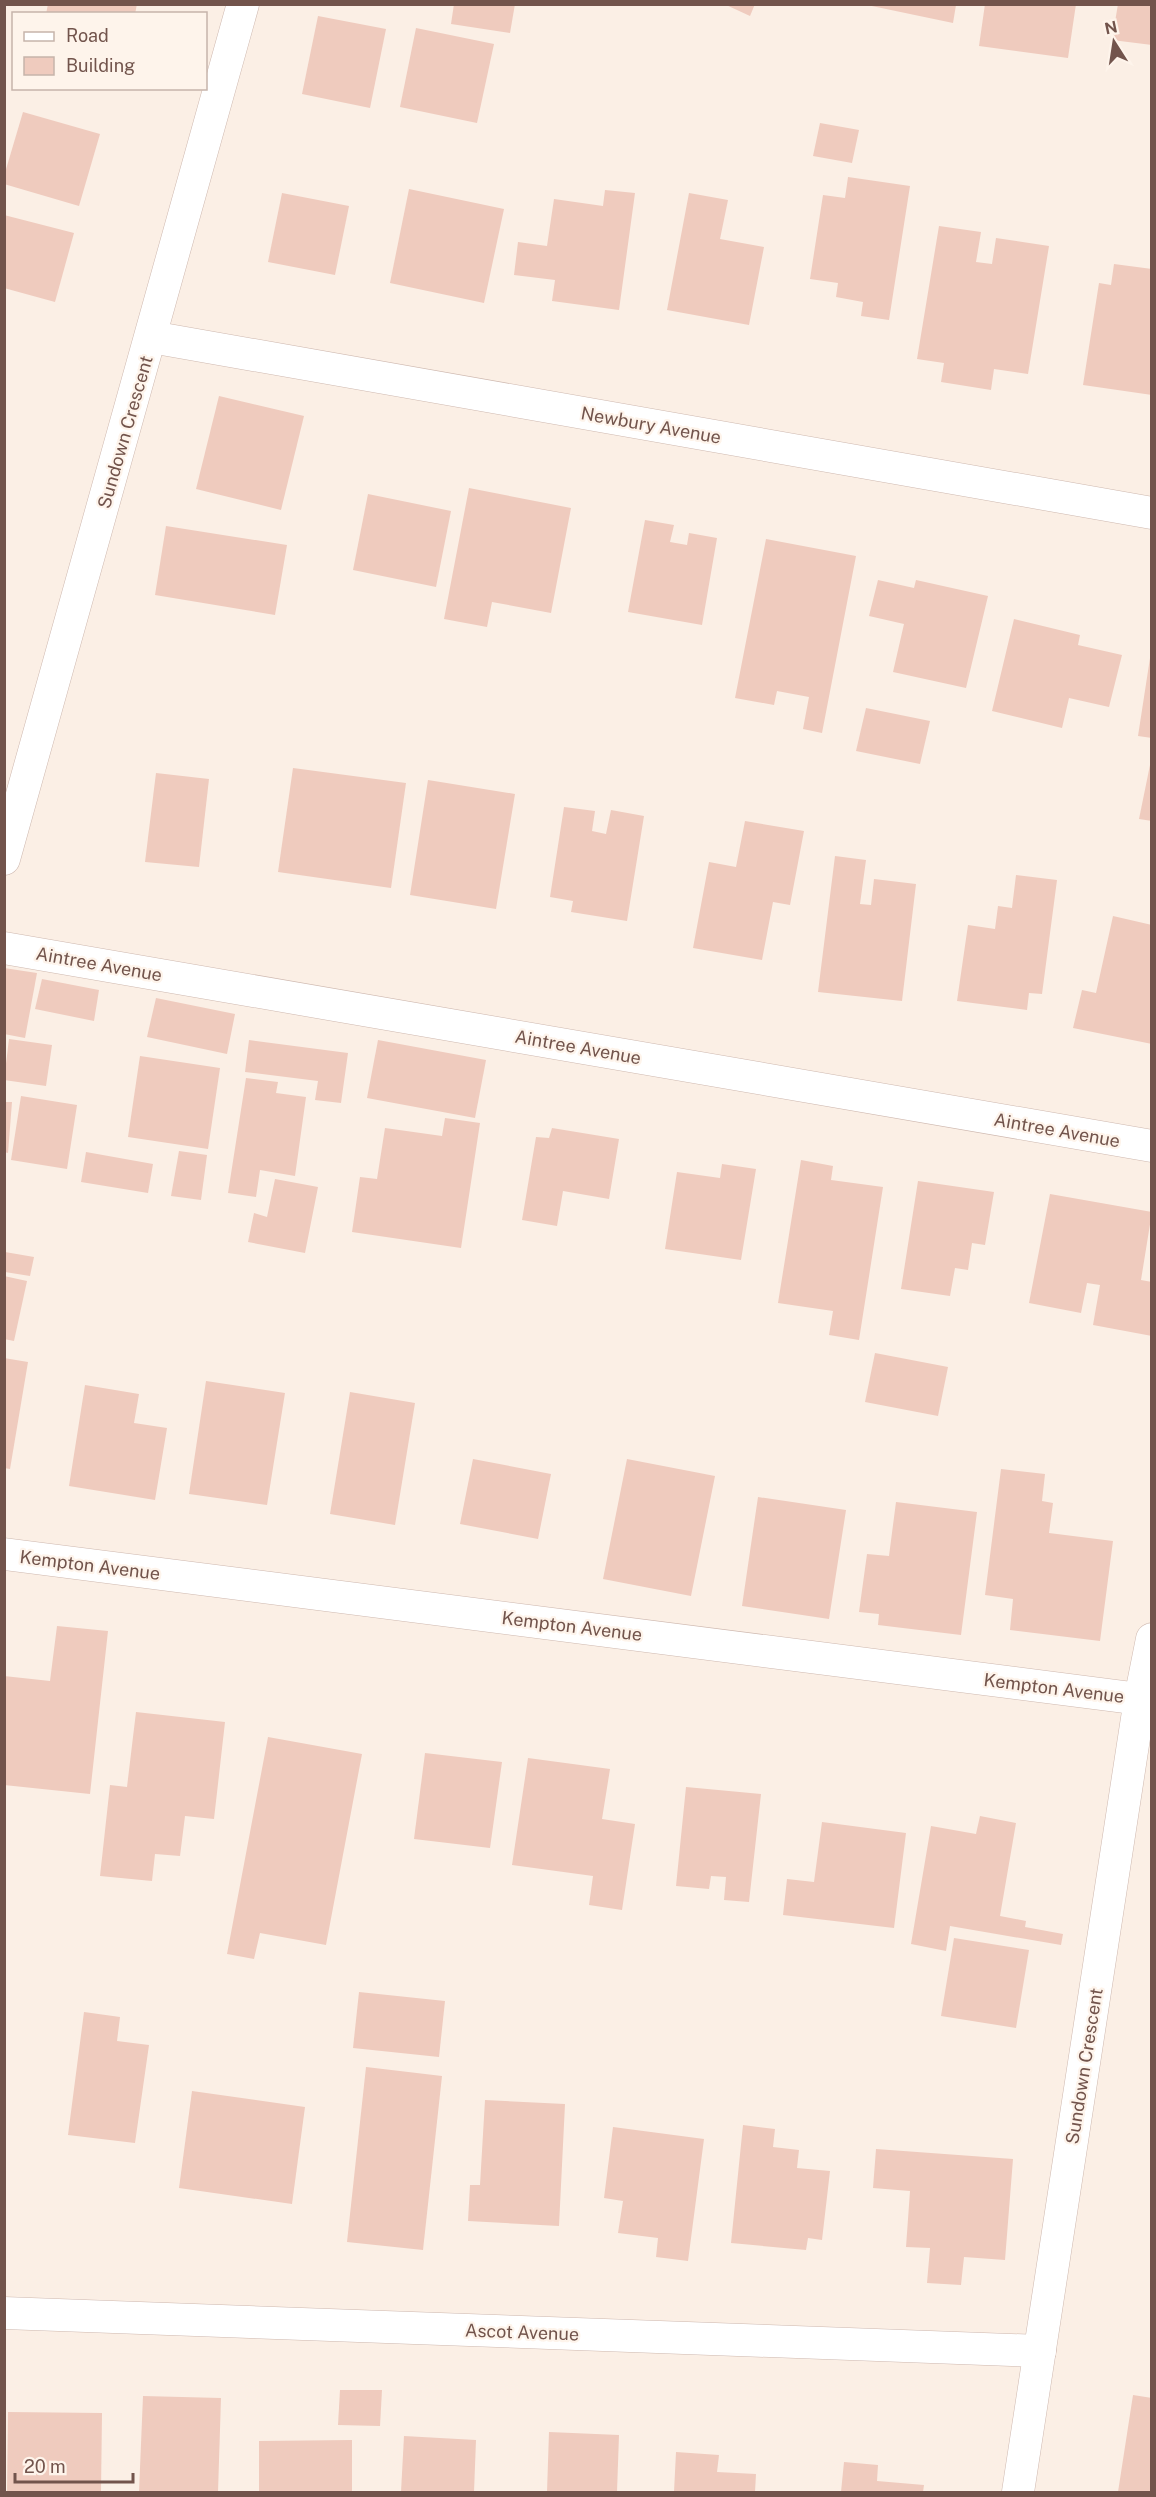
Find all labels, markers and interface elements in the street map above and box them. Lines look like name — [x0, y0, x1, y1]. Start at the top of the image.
legend — [12, 12, 207, 90]
north arrow — [1084, 12, 1144, 72]
text: N — [1103, 17, 1119, 38]
text: Road — [66, 25, 109, 46]
text: Building — [66, 55, 135, 76]
street label: Sundown Crescent — [93, 353, 157, 511]
street label: Newbury Avenue — [579, 402, 723, 448]
street label: Aintree Avenue — [34, 943, 164, 985]
street label: Aintree Avenue — [513, 1026, 643, 1068]
street label: Aintree Avenue — [992, 1109, 1122, 1151]
street label: Kempton Avenue — [19, 1546, 161, 1584]
street label: Kempton Avenue — [501, 1607, 643, 1645]
street label: Kempton Avenue — [983, 1669, 1125, 1707]
street label: Sundown Crescent — [1061, 1986, 1107, 2146]
street label: Ascot Avenue — [465, 2320, 579, 2344]
scale bar — [15, 2446, 134, 2484]
text: 20 m — [24, 2456, 66, 2477]

